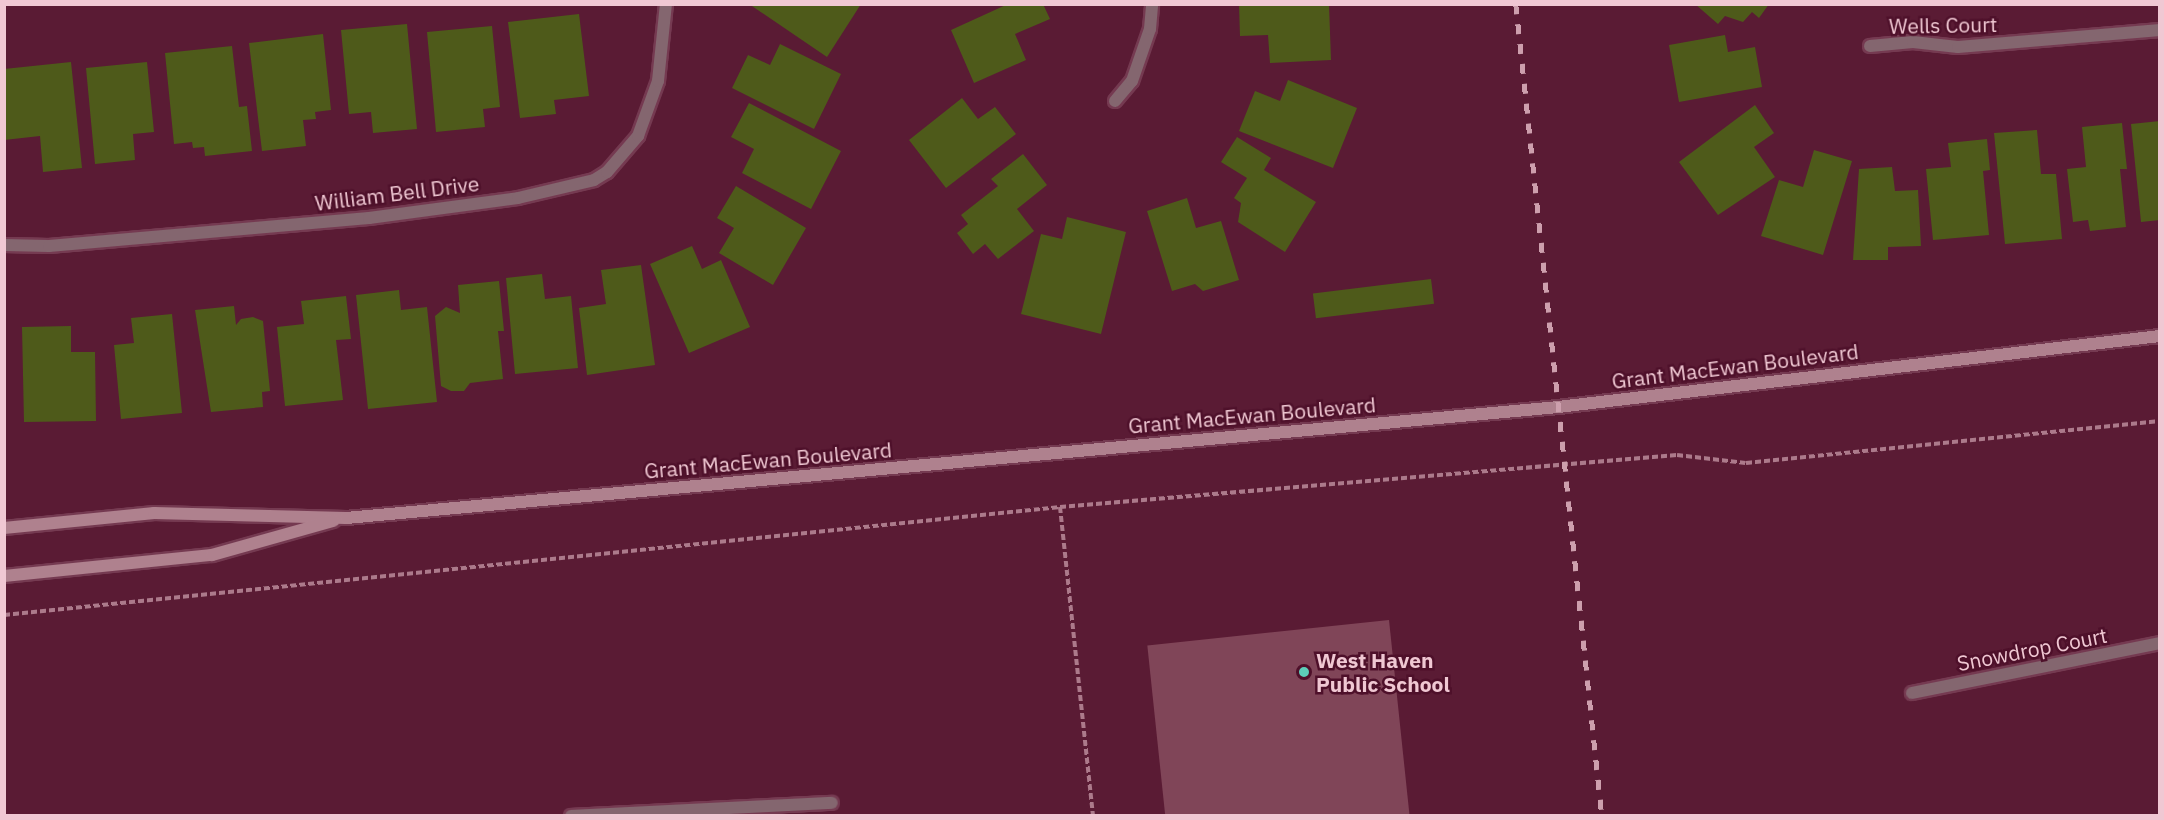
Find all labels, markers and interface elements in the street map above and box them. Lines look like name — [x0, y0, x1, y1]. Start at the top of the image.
street label: Wells Court — [1889, 11, 1997, 39]
street label: William Bell Drive — [313, 170, 481, 216]
street label: Grant MacEwan Boulevard — [1610, 338, 1860, 394]
street label: Grant MacEwan Boulevard — [1127, 392, 1377, 438]
street label: Grant MacEwan Boulevard — [643, 437, 893, 483]
street label: Snowdrop Court — [1955, 622, 2109, 676]
place label: West Haven Public School — [1316, 647, 1450, 697]
marker: West Haven Public School — [1297, 665, 1311, 679]

